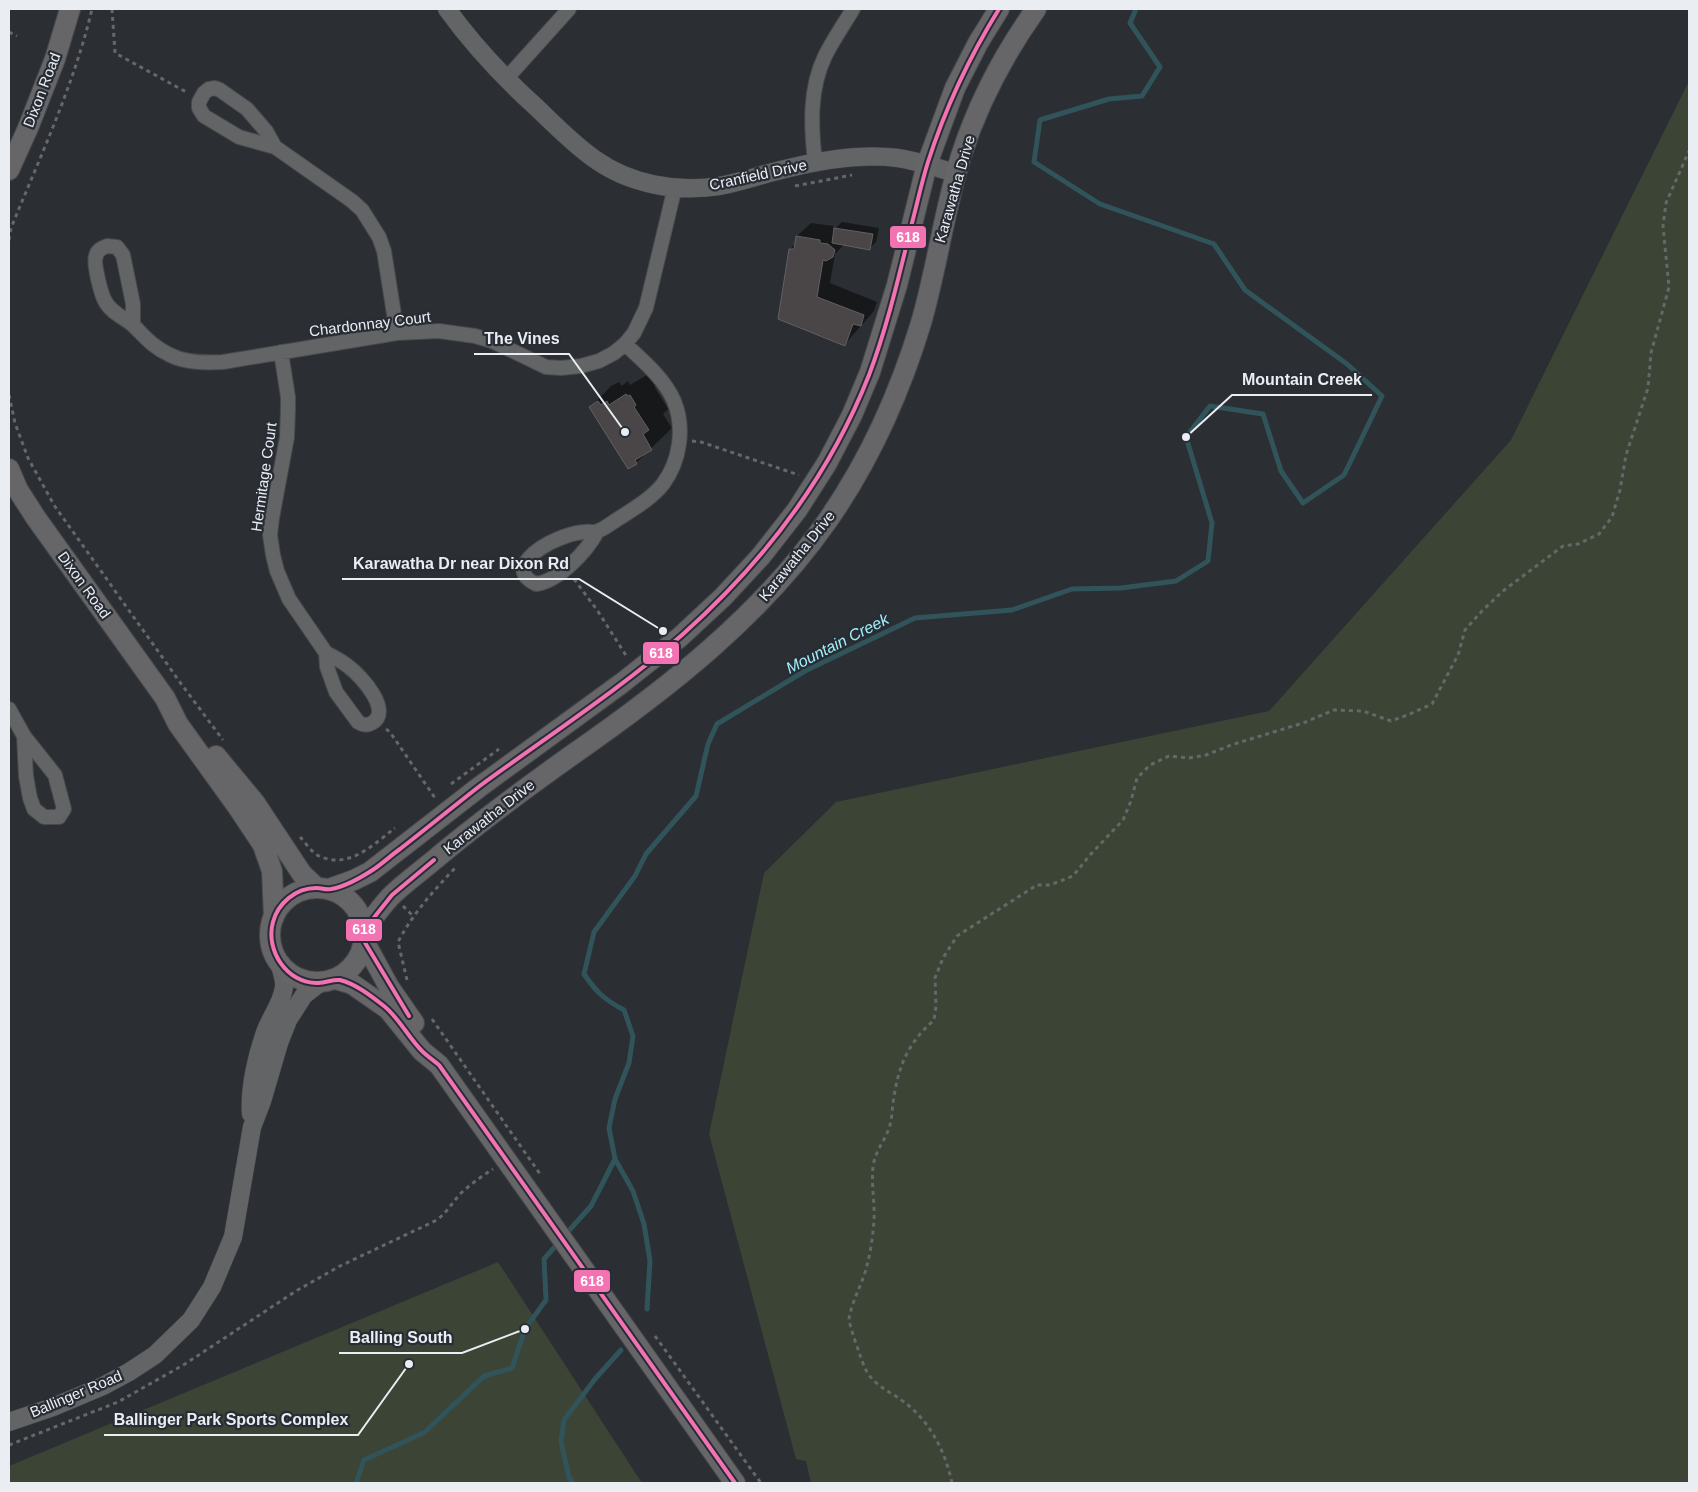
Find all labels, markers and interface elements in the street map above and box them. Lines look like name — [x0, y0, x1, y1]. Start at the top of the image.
street label: Dixon Road — [20, 50, 64, 129]
street label: Karawatha Drive — [931, 133, 978, 245]
street label: Cranfield Drive — [708, 156, 808, 193]
line badge: 618 — [889, 225, 927, 249]
text: 618 — [896, 229, 920, 245]
street label: Chardonnay Court — [308, 307, 433, 339]
callout: The Vines — [474, 323, 569, 354]
text: The Vines — [484, 330, 560, 347]
callout: Mountain Creek — [1232, 364, 1372, 395]
text: Mountain Creek — [1242, 371, 1362, 388]
street label: Hermitage Court — [247, 420, 280, 533]
street label: Karawatha Drive — [755, 507, 838, 604]
street label: Dixon Road — [54, 548, 114, 621]
callout: Karawatha Dr near Dixon Rd — [342, 548, 579, 579]
text: Karawatha Dr near Dixon Rd — [353, 555, 569, 572]
water label: Mountain Creek — [783, 610, 892, 677]
line badge: 618 — [642, 641, 680, 665]
text: 618 — [649, 645, 673, 661]
street label: Karawatha Drive — [440, 776, 538, 857]
line badge: 618 — [345, 918, 383, 942]
text: 618 — [352, 921, 376, 937]
line badge: 618 — [573, 1269, 611, 1293]
text: 618 — [580, 1273, 604, 1289]
callout: Balling South — [339, 1322, 462, 1353]
text: Balling South — [349, 1329, 453, 1346]
street label: Ballinger Road — [27, 1366, 124, 1421]
callout: Ballinger Park Sports Complex — [104, 1404, 358, 1435]
text: Ballinger Park Sports Complex — [114, 1411, 348, 1428]

